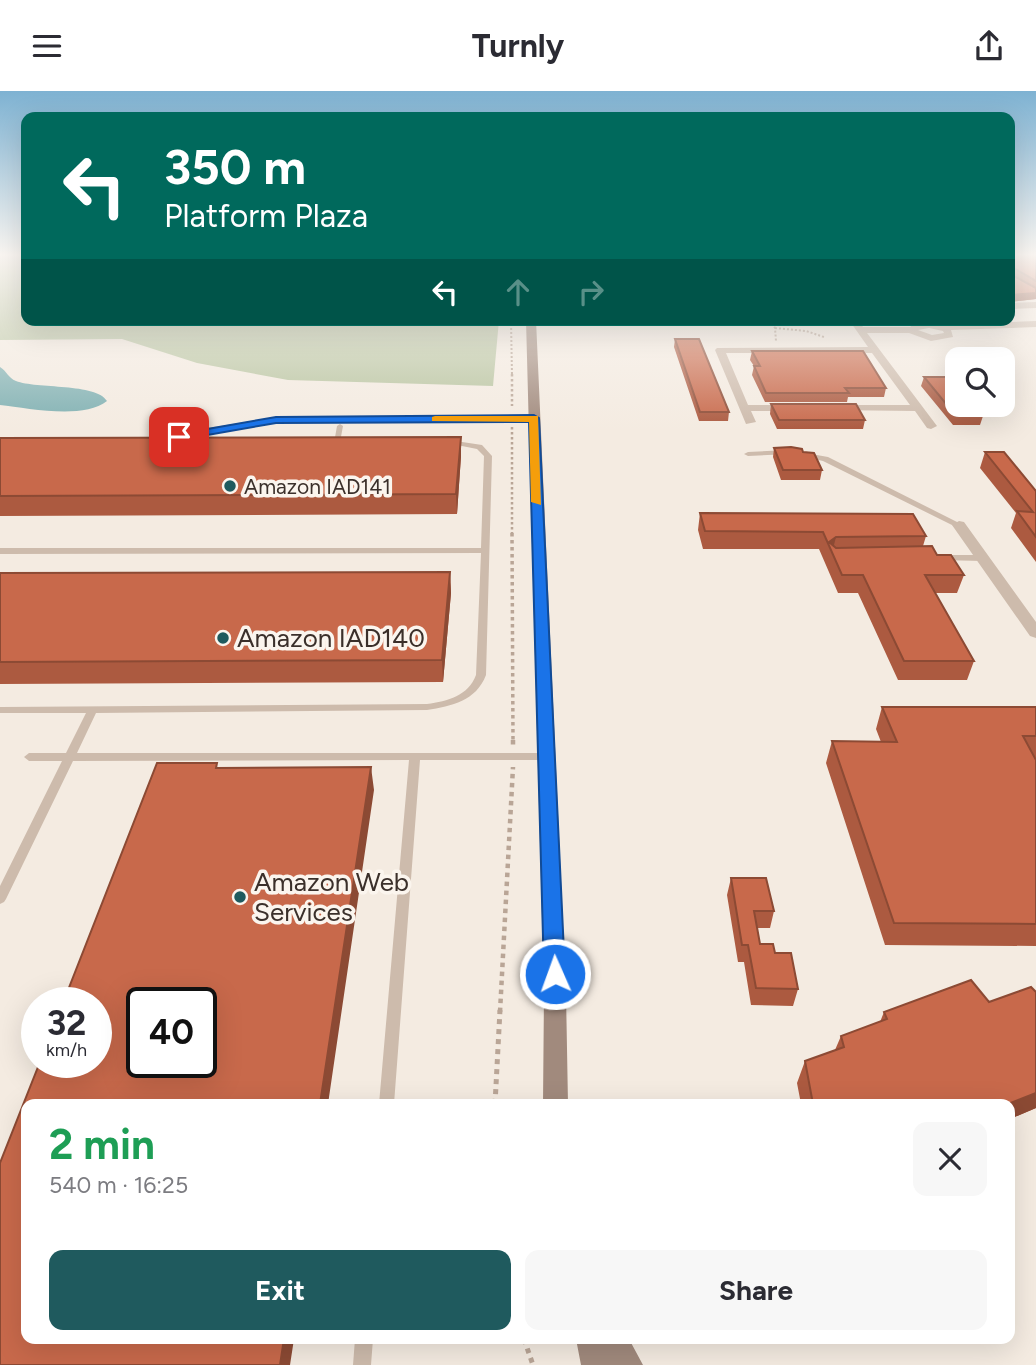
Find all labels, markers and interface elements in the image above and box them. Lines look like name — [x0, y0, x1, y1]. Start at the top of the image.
icon: menu — [28, 27, 66, 65]
text: Turnly — [472, 27, 564, 65]
icon: share — [970, 27, 1008, 65]
text: 350 m — [164, 137, 306, 196]
icon: left — [49, 140, 140, 231]
text: Platform Plaza — [164, 197, 368, 235]
icon: left — [426, 273, 464, 311]
icon: ahead — [499, 273, 537, 311]
icon: right — [572, 273, 610, 311]
map controls — [945, 347, 1015, 417]
button: search — [945, 347, 1015, 417]
pin — [149, 407, 209, 467]
icon: arrive — [160, 418, 198, 456]
place label: Amazon IAD141 — [244, 474, 391, 499]
marker: Amazon IAD141 — [222, 478, 238, 494]
place label: Amazon IAD140 — [237, 622, 425, 654]
marker: Amazon IAD140 — [215, 630, 231, 646]
place label: Amazon Web Services — [254, 866, 409, 928]
marker: Amazon Web Services — [232, 889, 248, 905]
position arrow — [518, 937, 592, 1011]
speed limit sign: 40 — [126, 987, 217, 1078]
text: 32 — [47, 1002, 86, 1044]
text: km/h — [46, 1039, 87, 1061]
text: 2 min — [49, 1119, 155, 1170]
button: close — [913, 1122, 987, 1196]
text: 540 m · 16:25 — [49, 1171, 188, 1199]
button: Exit — [49, 1250, 511, 1330]
button: Share — [525, 1250, 987, 1330]

